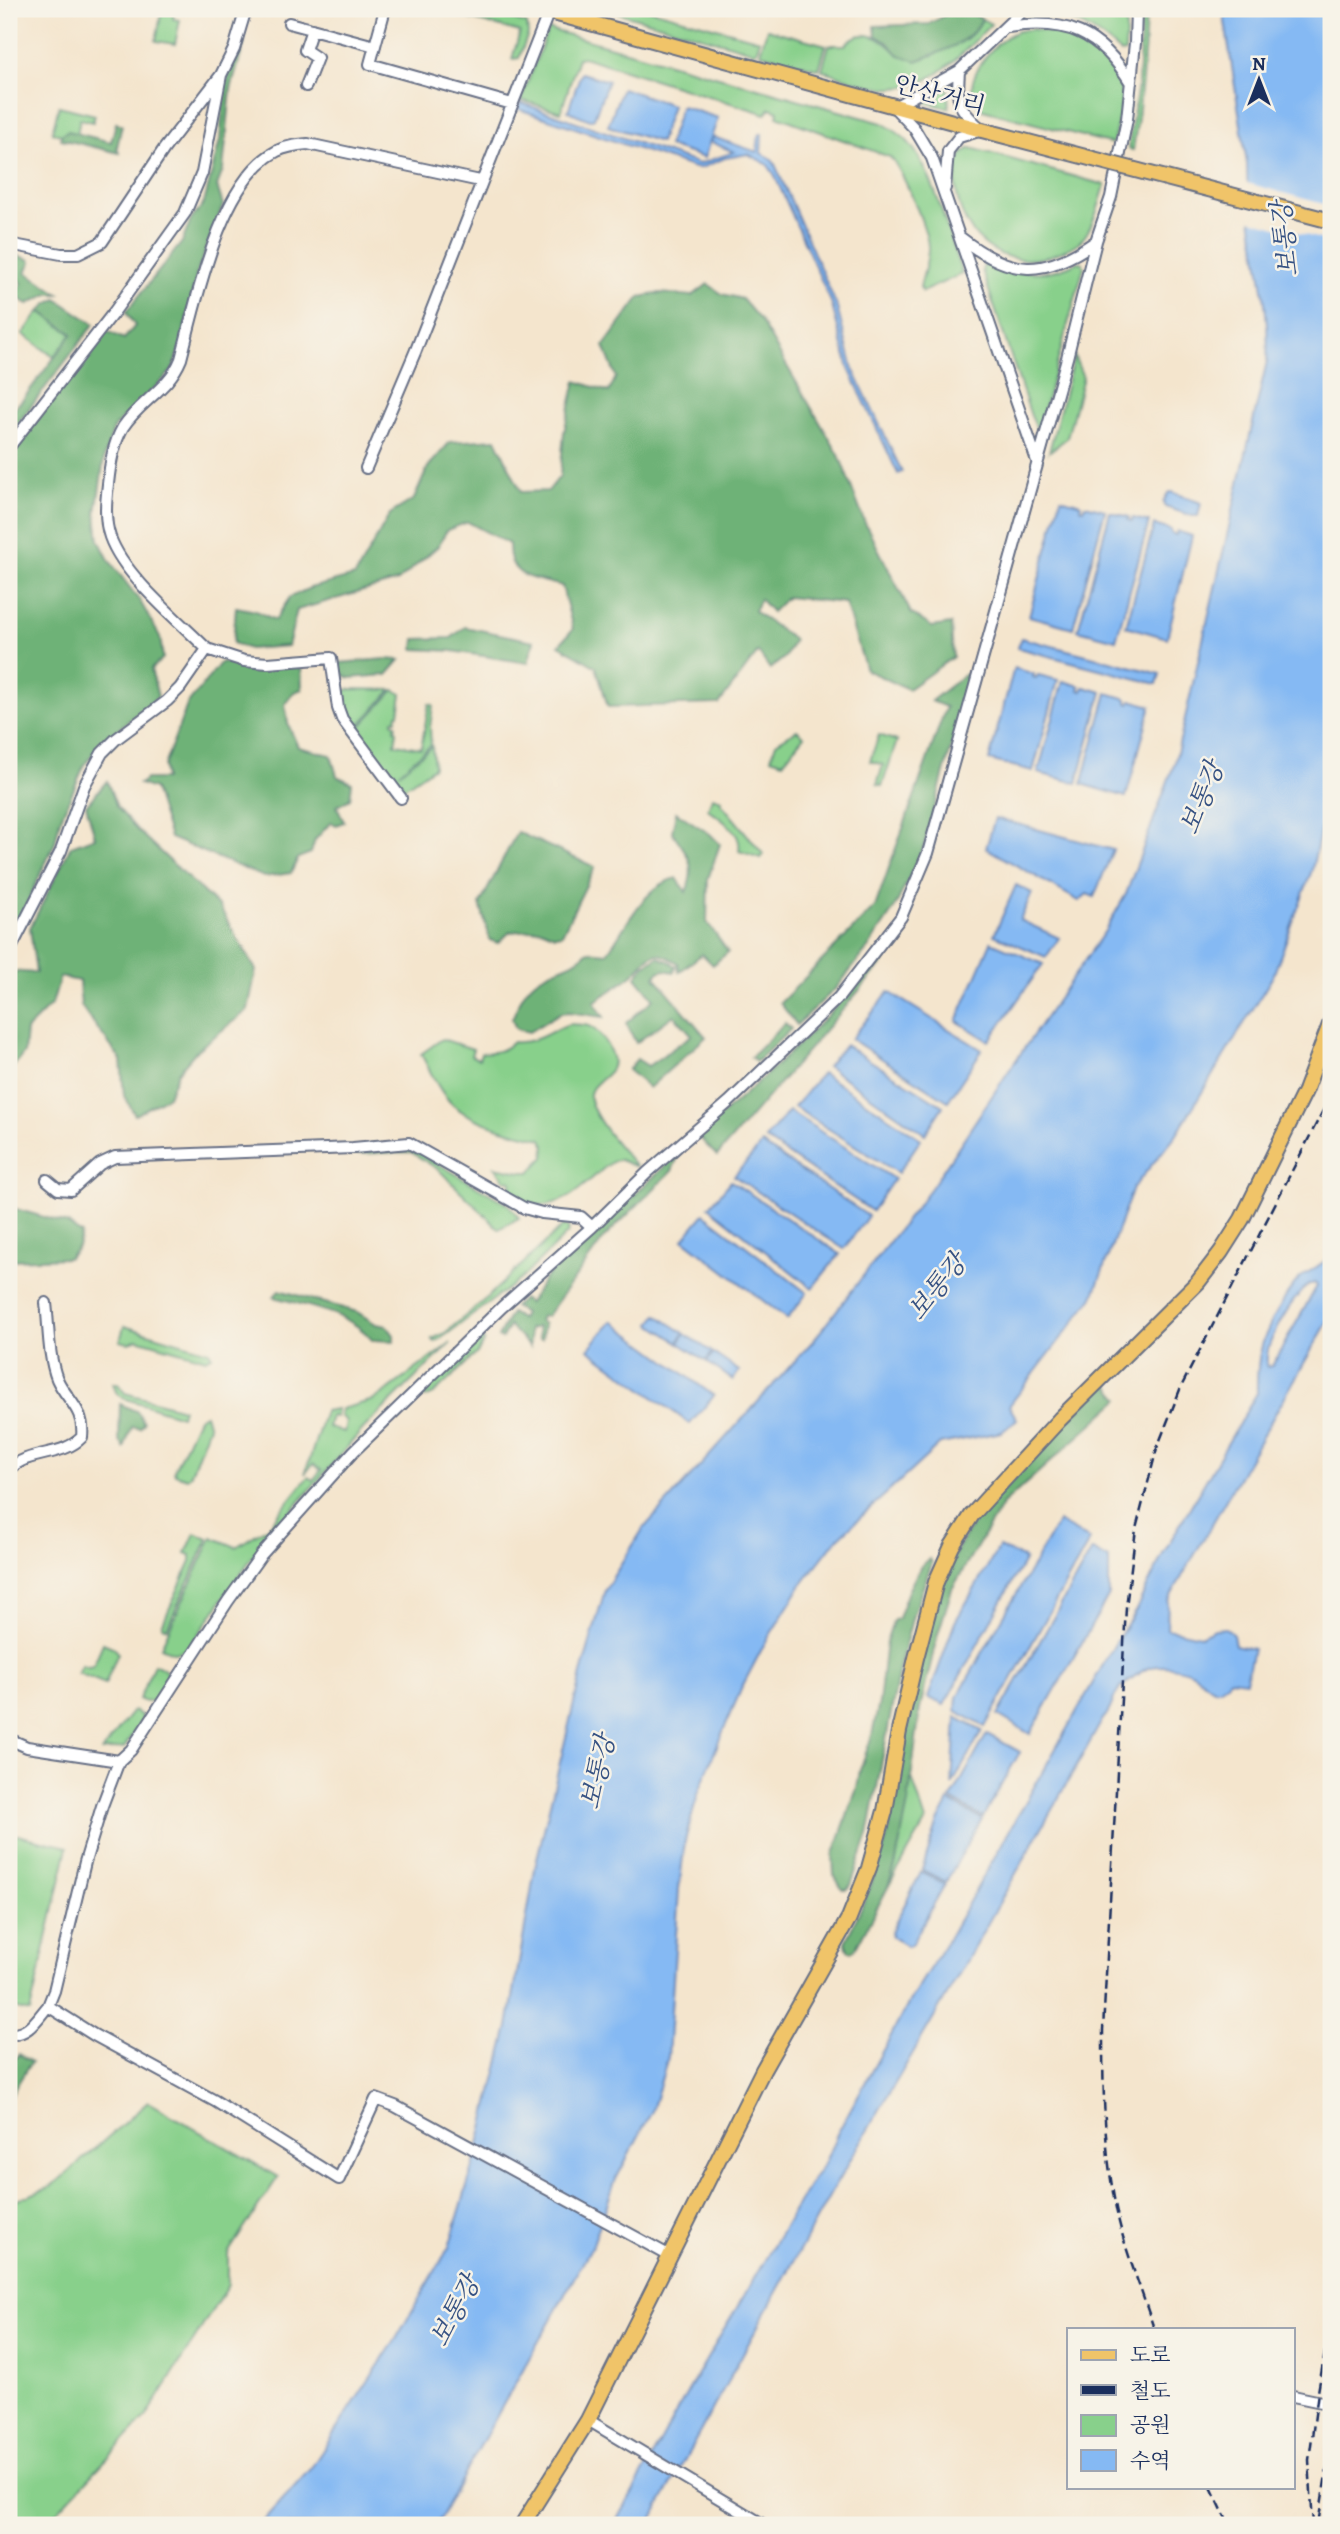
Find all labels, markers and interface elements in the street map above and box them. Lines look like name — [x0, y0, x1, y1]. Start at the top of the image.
north arrow — [1224, 46, 1294, 116]
text: N — [1252, 51, 1266, 77]
street label: 안산거리 — [891, 68, 989, 122]
water label: 보통강 — [1263, 196, 1306, 278]
water label: 보통강 — [1172, 753, 1234, 839]
water label: 보통강 — [900, 1244, 977, 1327]
water label: 보통강 — [572, 1728, 624, 1813]
water label: 보통강 — [422, 2266, 490, 2352]
legend — [1067, 2328, 1294, 2488]
text: 도로 — [1130, 2341, 1171, 2369]
text: 철도 — [1130, 2377, 1171, 2405]
text: 공원 — [1130, 2411, 1171, 2439]
text: 수역 — [1130, 2447, 1171, 2475]

